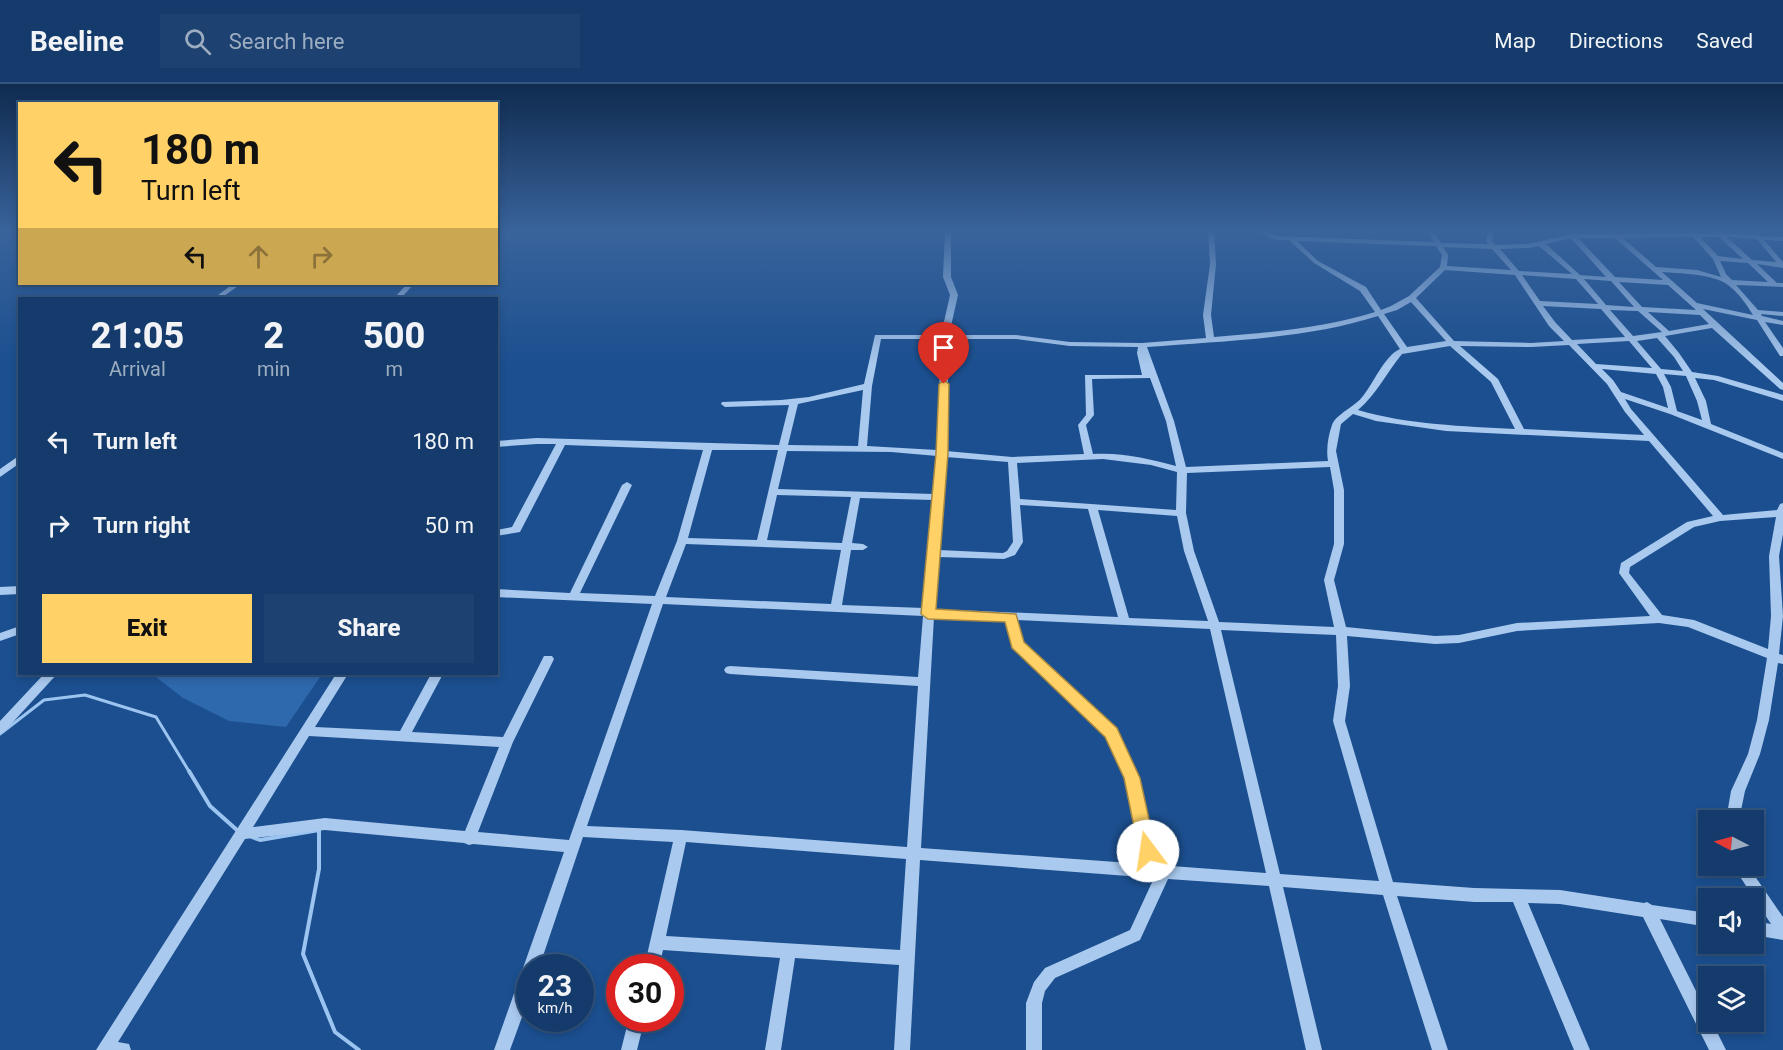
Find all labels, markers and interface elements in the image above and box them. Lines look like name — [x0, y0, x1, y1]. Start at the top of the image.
search box — [160, 14, 580, 68]
text: Beeline — [30, 25, 124, 58]
icon: search — [181, 25, 214, 58]
text: Search here — [229, 29, 345, 54]
text: Map — [1494, 29, 1536, 53]
text: Directions — [1569, 29, 1663, 53]
text: Saved — [1696, 29, 1753, 53]
text: 180 m — [141, 125, 260, 174]
icon: left — [42, 126, 120, 204]
text: Turn left — [141, 175, 241, 207]
icon: left — [179, 240, 212, 273]
icon: ahead — [242, 240, 275, 273]
icon: right — [305, 240, 338, 273]
text: 21:05 — [91, 315, 184, 357]
text: 2 — [263, 315, 284, 357]
text: 500 — [363, 315, 425, 357]
pin — [918, 322, 969, 384]
icon: arrive — [927, 331, 960, 364]
text: Arrival — [109, 357, 166, 381]
text: min — [257, 357, 290, 381]
text: m — [385, 357, 403, 381]
icon: left — [42, 425, 75, 458]
text: Turn left — [93, 429, 177, 454]
text: 180 m — [412, 429, 474, 454]
icon: right — [42, 509, 75, 542]
text: Turn right — [93, 513, 190, 538]
text: 50 m — [425, 513, 474, 538]
button: Exit — [42, 594, 252, 663]
button: Share — [264, 594, 474, 663]
north arrow — [1698, 810, 1764, 876]
map controls — [1698, 810, 1764, 1032]
position arrow — [1116, 819, 1180, 883]
button: sound — [1698, 888, 1764, 954]
speed limit sign: 30 — [606, 954, 684, 1032]
button: layers — [1698, 966, 1764, 1032]
text: 23 — [538, 968, 572, 1003]
text: km/h — [537, 999, 573, 1017]

